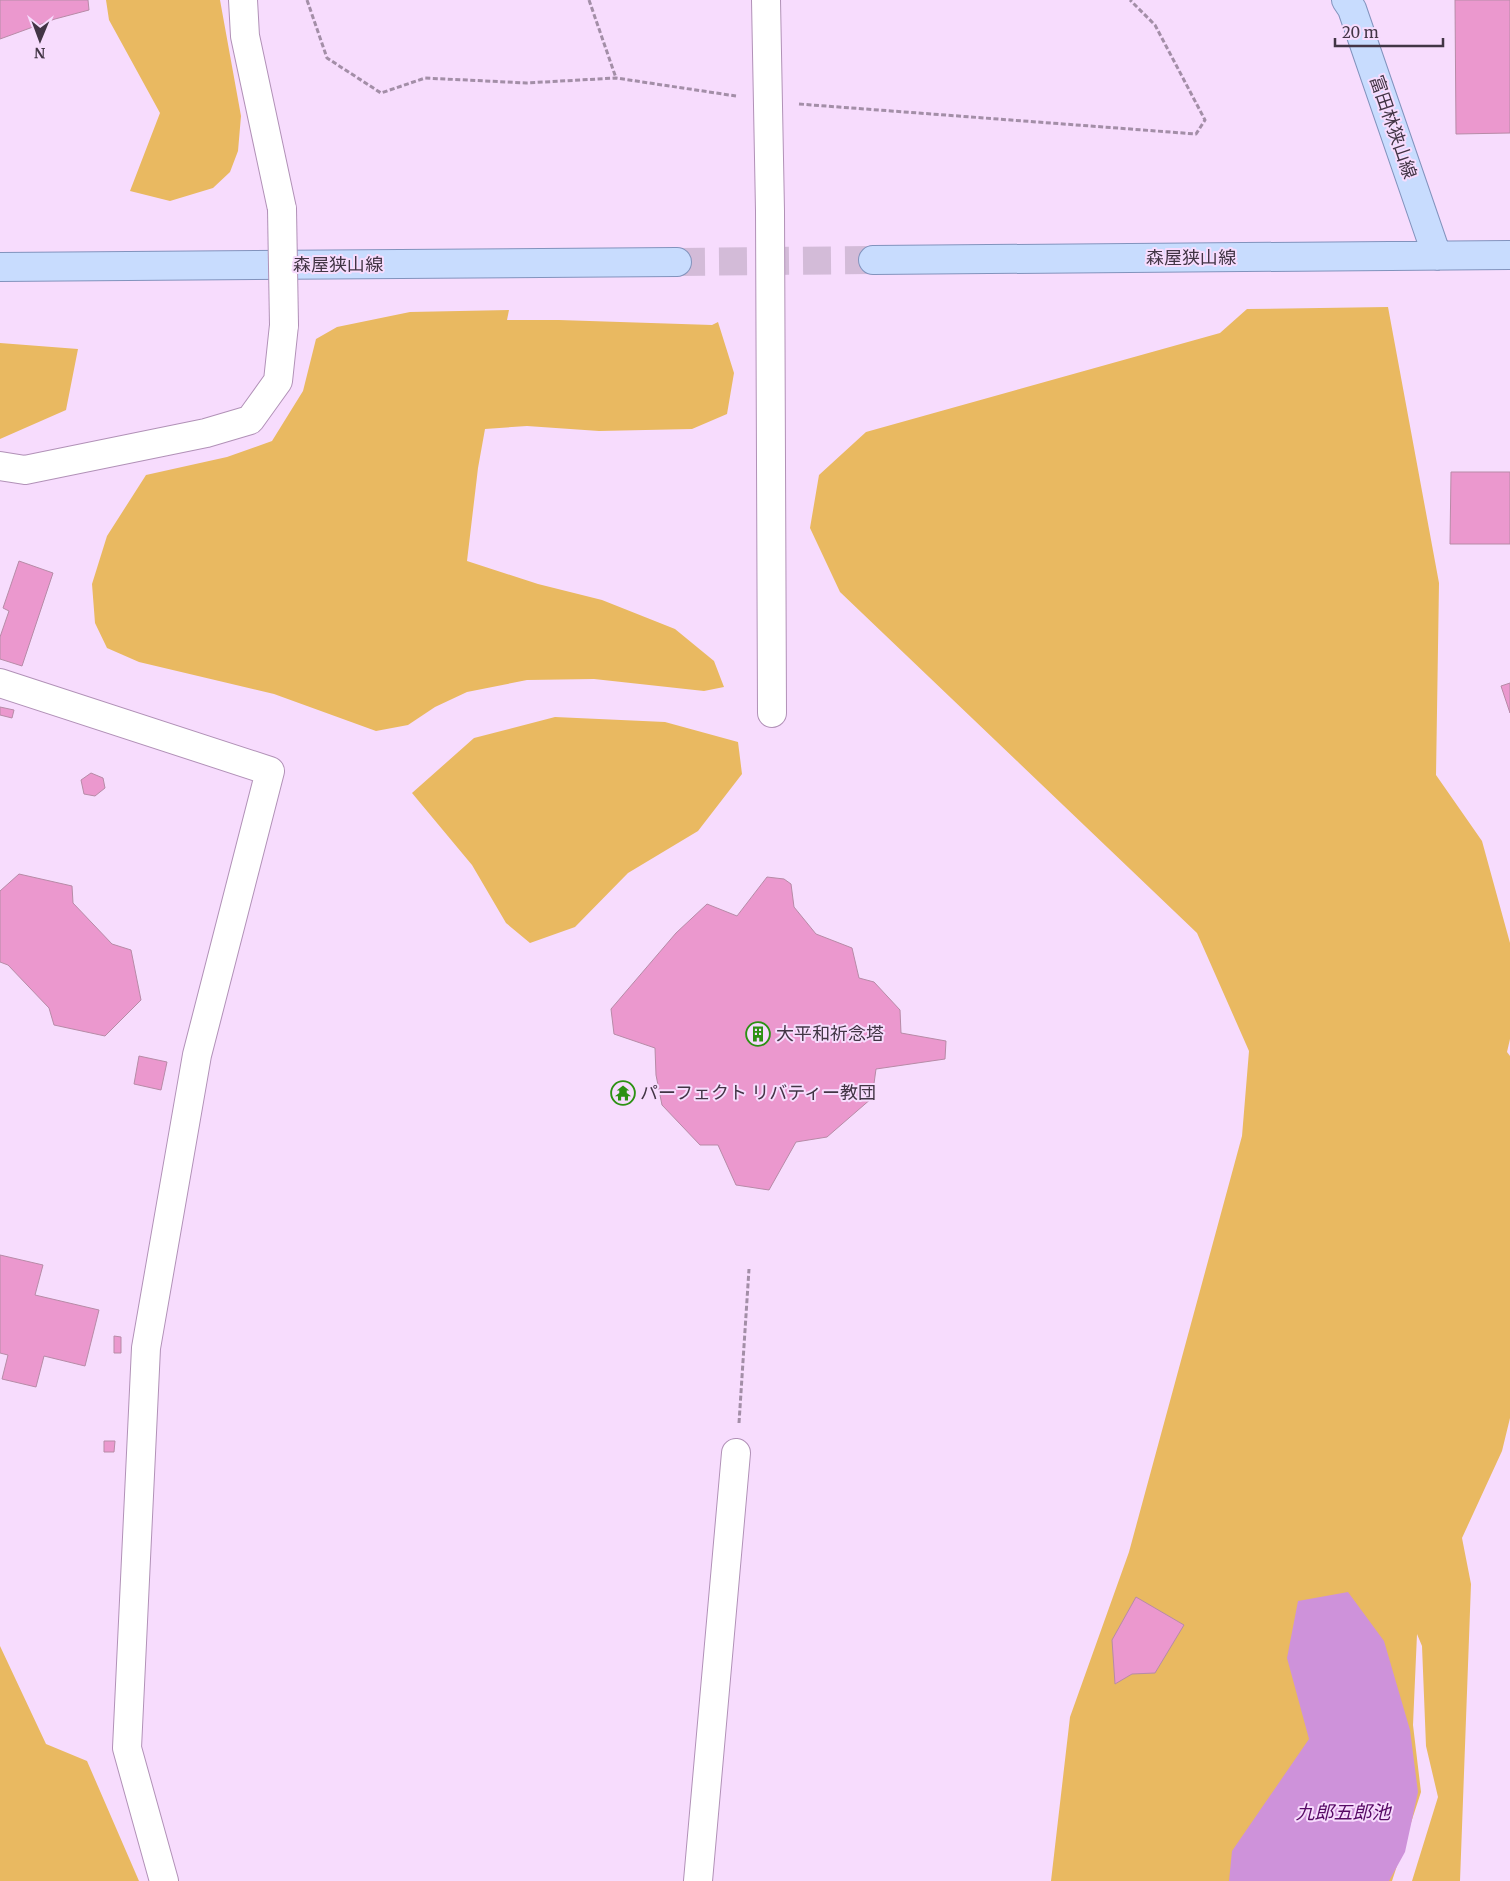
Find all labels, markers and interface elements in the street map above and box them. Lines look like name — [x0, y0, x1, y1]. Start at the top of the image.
north arrow — [15, 15, 65, 65]
scale bar — [1335, 15, 1442, 47]
text: 20 m — [1342, 23, 1379, 42]
text: N — [34, 44, 45, 62]
street label: 富田林狭山線 — [1365, 72, 1422, 182]
street label: 森屋狭山線 — [1146, 246, 1236, 269]
street label: 森屋狭山線 — [293, 253, 383, 276]
building icon: 大平和祈念塔 — [745, 1021, 771, 1047]
place label: 大平和祈念塔 — [776, 1022, 884, 1045]
temple icon: パーフェクト リバティー教団 — [610, 1080, 636, 1106]
place label: パーフェクト リバティー教団 — [640, 1081, 876, 1104]
water label: 九郎五郎池 — [1295, 1800, 1392, 1824]

